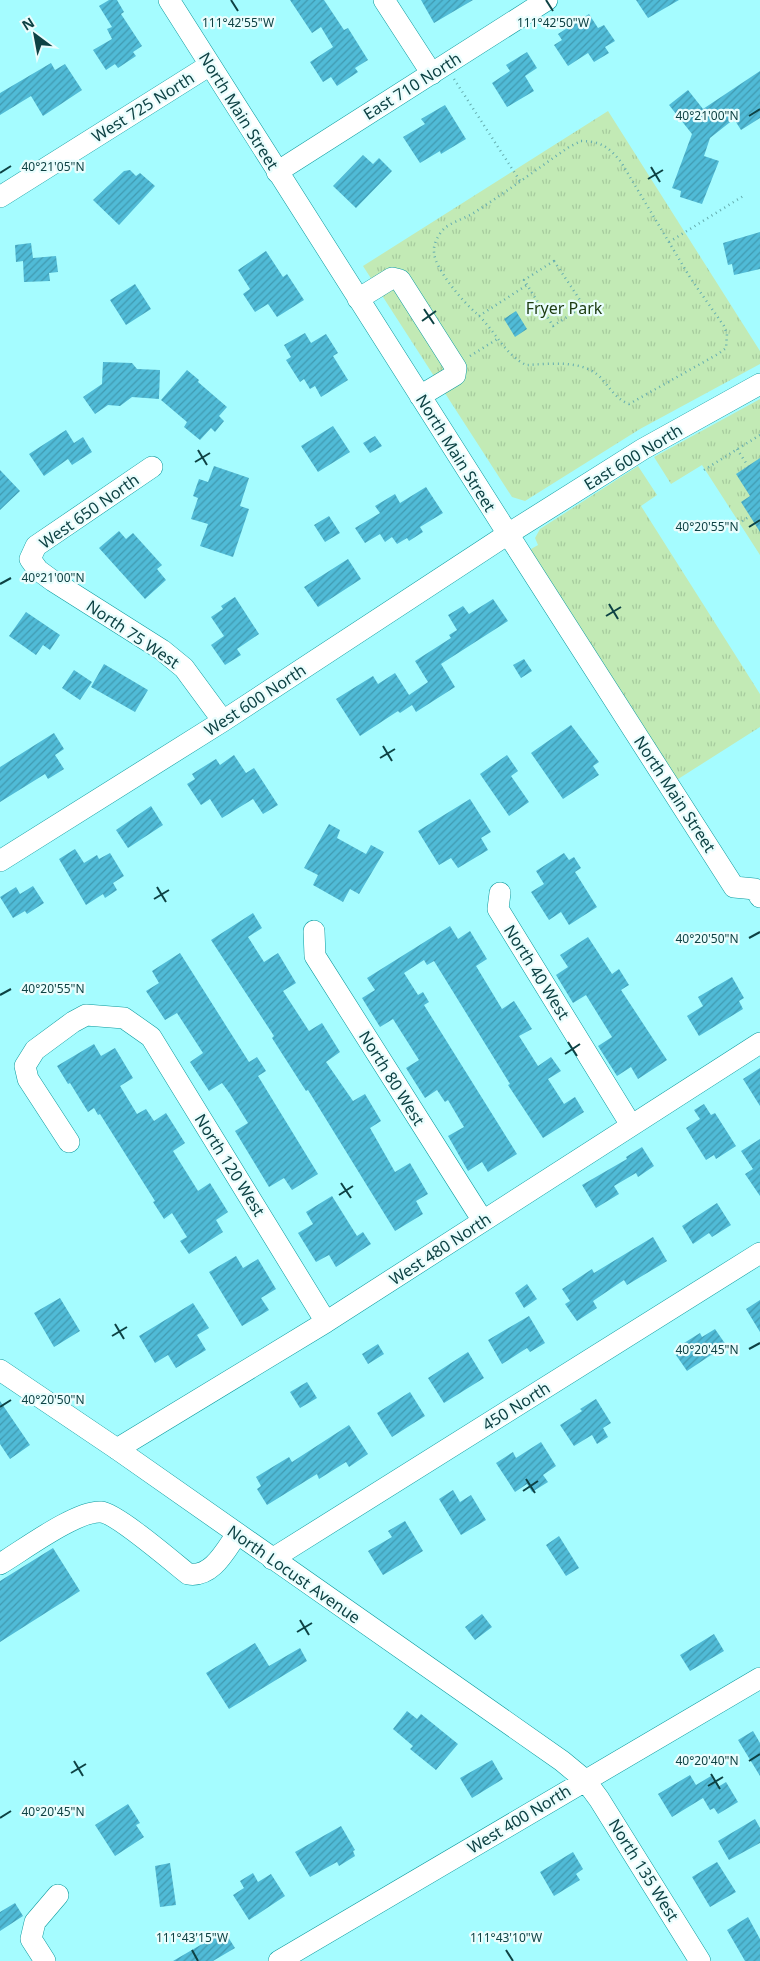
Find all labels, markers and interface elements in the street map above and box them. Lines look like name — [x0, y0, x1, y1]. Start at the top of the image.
north arrow — [10, 10, 60, 60]
text: N — [18, 12, 38, 35]
text: 111°42'55"W — [202, 14, 274, 31]
text: 111°42'50"W — [517, 14, 589, 31]
street label: East 710 North — [359, 47, 465, 125]
street label: North Main Street — [194, 48, 284, 174]
street label: West 725 North — [88, 67, 198, 147]
text: 40°21'00"N — [675, 107, 739, 124]
text: 40°21'05"N — [21, 158, 85, 175]
park label: Fryer Park — [526, 297, 603, 319]
street label: North Main Street — [411, 390, 501, 516]
street label: East 600 North — [580, 419, 686, 495]
street label: West 650 North — [35, 468, 143, 554]
text: 40°20'55"N — [675, 518, 739, 535]
text: 40°21'00"N — [21, 569, 85, 586]
street label: North 75 West — [82, 595, 184, 673]
street label: West 600 North — [200, 659, 310, 741]
street label: North Main Street — [629, 732, 721, 857]
street label: North 40 West — [499, 920, 575, 1024]
text: 40°20'50"N — [675, 930, 739, 947]
text: 40°20'55"N — [21, 980, 85, 997]
street label: North 80 West — [354, 1026, 430, 1130]
street label: North 120 West — [190, 1110, 270, 1221]
street label: West 480 North — [385, 1208, 495, 1290]
text: 40°20'45"N — [675, 1341, 739, 1358]
street label: 450 North — [478, 1377, 554, 1435]
text: 40°20'50"N — [21, 1391, 85, 1408]
street label: North Locust Avenue — [223, 1520, 365, 1628]
text: 40°20'40"N — [675, 1752, 739, 1769]
street label: West 400 North — [463, 1779, 575, 1859]
text: 40°20'45"N — [21, 1803, 85, 1820]
street label: North 135 West — [604, 1815, 684, 1926]
text: 111°43'15"W — [156, 1929, 228, 1946]
text: 111°43'10"W — [470, 1929, 542, 1946]

